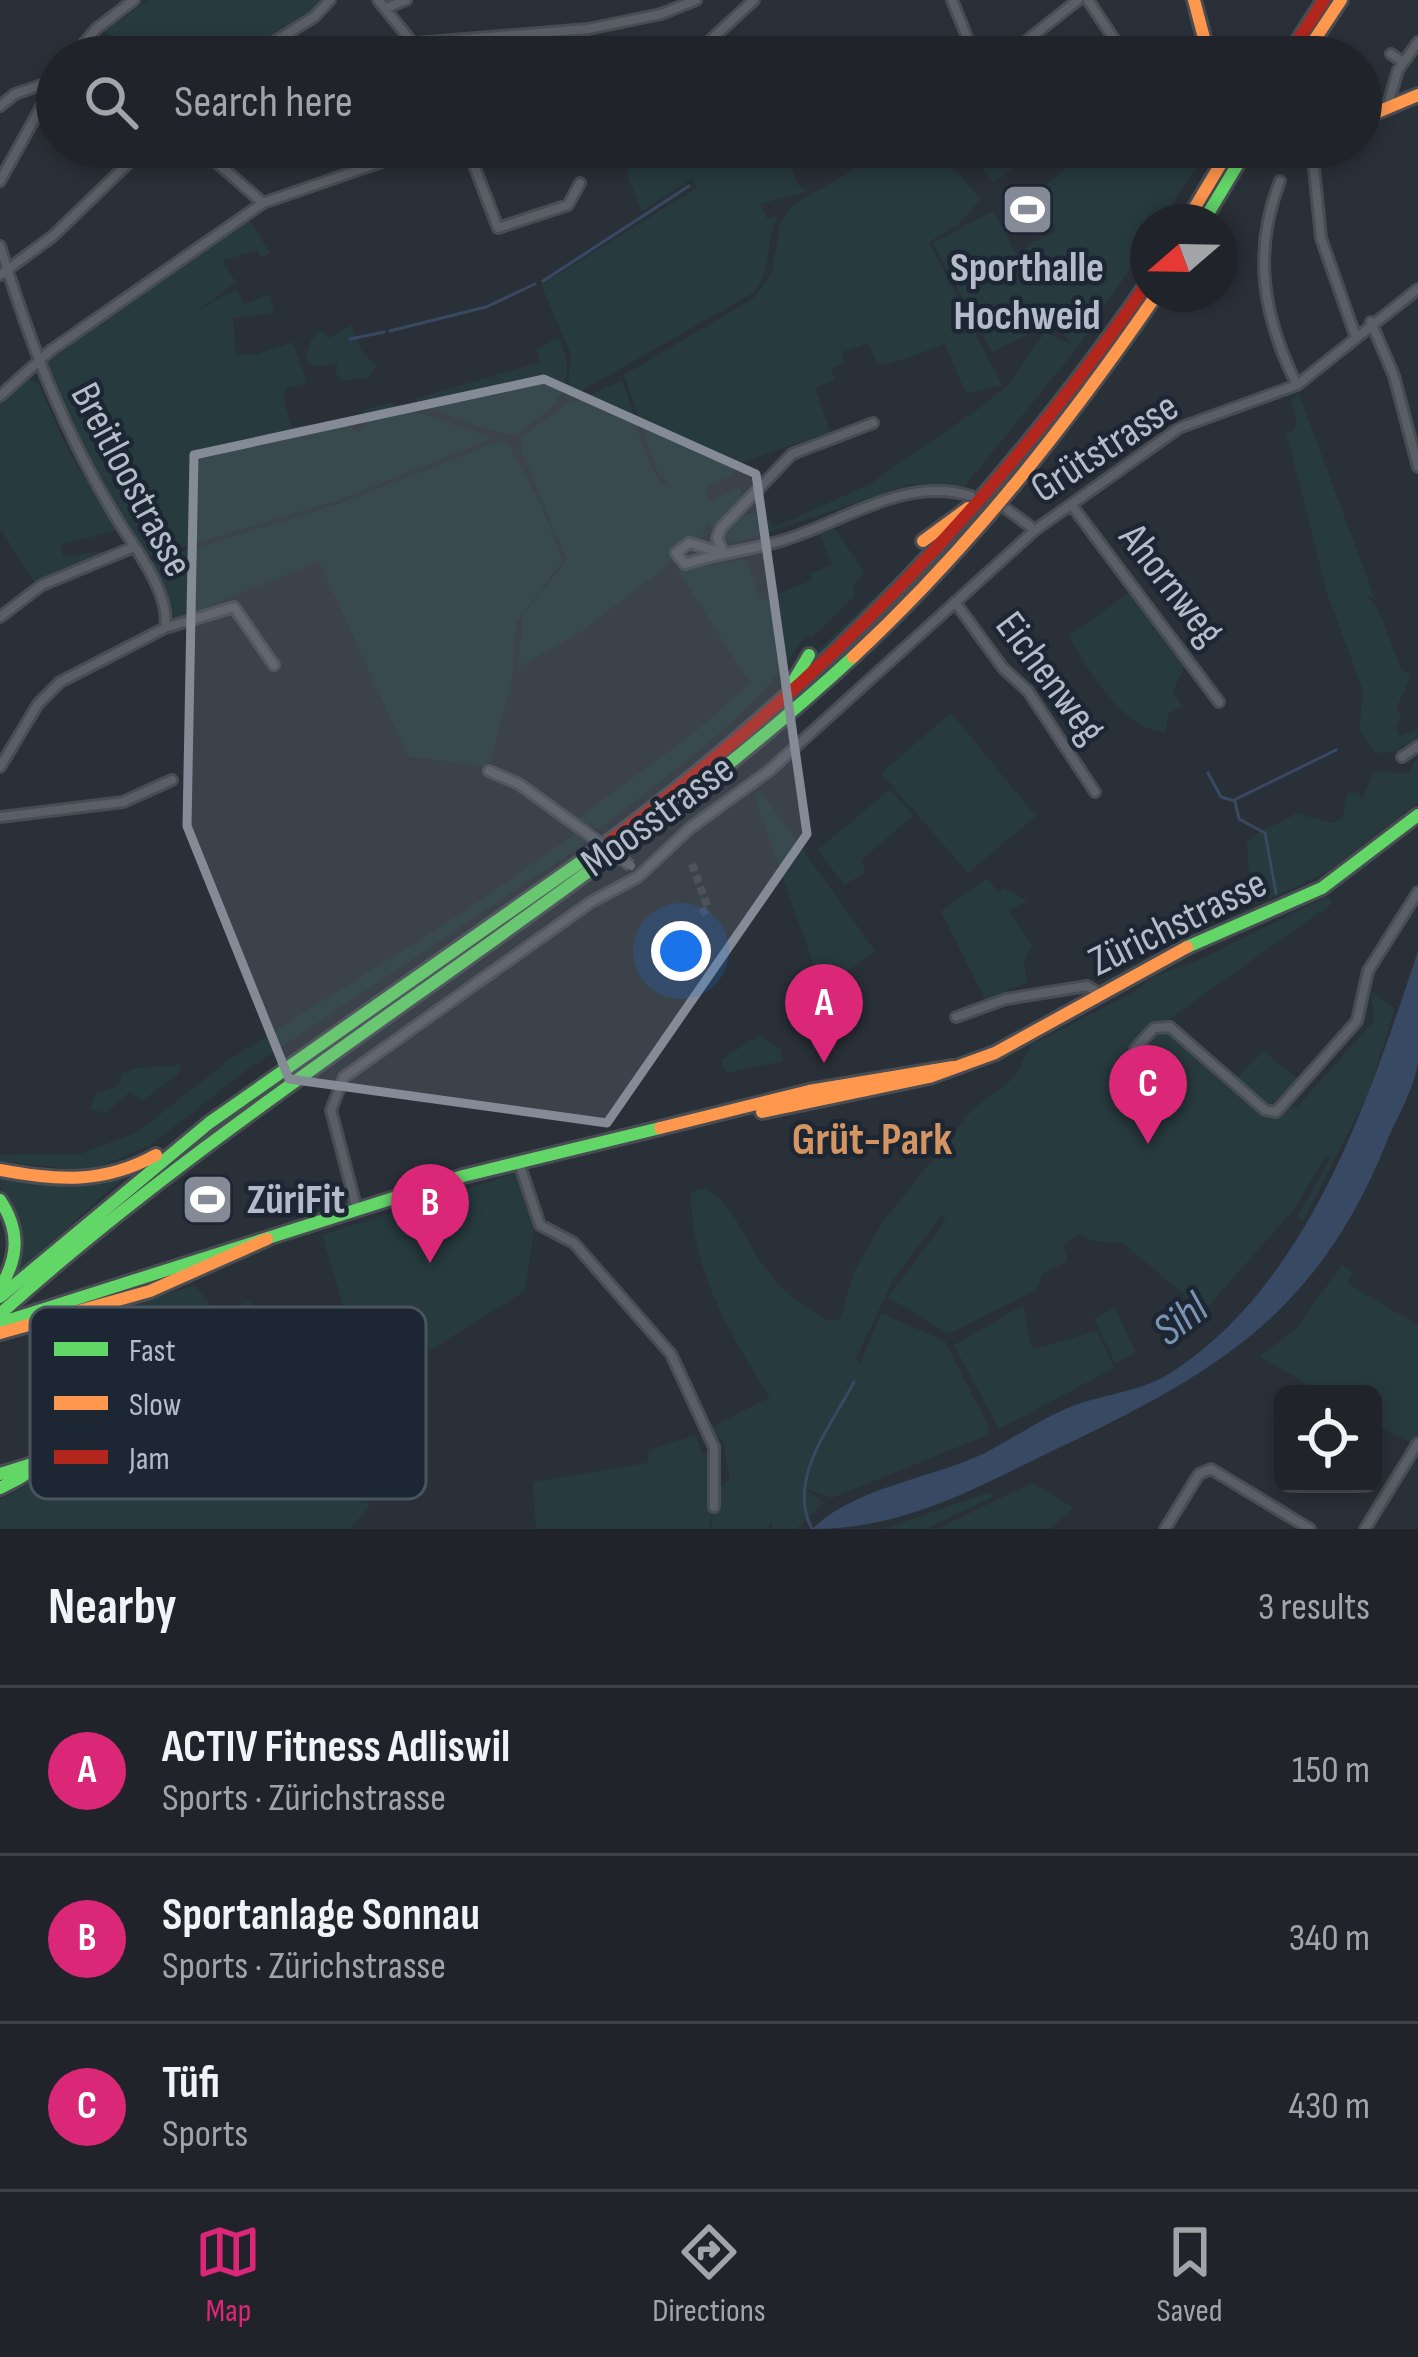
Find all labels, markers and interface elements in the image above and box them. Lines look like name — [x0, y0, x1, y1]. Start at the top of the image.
search box — [36, 36, 1382, 168]
icon: search — [78, 69, 144, 135]
text: Search here — [174, 75, 353, 130]
sports icon: Sporthalle Hochweid — [999, 181, 1055, 237]
north arrow — [1130, 204, 1238, 312]
place label: Sporthalle Hochweid — [950, 243, 1104, 342]
street label: Breitloostrasse — [59, 374, 203, 586]
street label: Grütstrasse — [1022, 382, 1188, 514]
street label: Ahornweg — [1107, 513, 1234, 656]
street label: Eichenweg — [984, 602, 1116, 754]
street label: Moosstrasse — [572, 744, 744, 888]
street label: Zürichstrasse — [1081, 858, 1275, 988]
your location — [651, 921, 711, 981]
pin: A — [785, 964, 863, 1063]
pin: C — [1109, 1045, 1187, 1144]
district label: Grüt-Park — [792, 1113, 952, 1168]
pin: B — [391, 1164, 469, 1263]
sports icon: ZüriFit — [180, 1172, 236, 1228]
place label: ZüriFit — [247, 1175, 345, 1226]
water label: Sihl — [1143, 1281, 1221, 1358]
legend — [30, 1307, 426, 1499]
text: Fast — [129, 1331, 176, 1371]
text: Slow — [129, 1385, 181, 1425]
map controls — [1274, 1385, 1382, 1493]
button: locate — [1274, 1385, 1382, 1493]
text: Jam — [128, 1439, 170, 1479]
text: Nearby — [48, 1577, 177, 1638]
text: 3 results — [1258, 1584, 1370, 1631]
text: ACTIV Fitness Adliswil — [162, 1720, 510, 1775]
text: A — [78, 1747, 96, 1794]
text: 150 m — [1292, 1747, 1370, 1794]
text: Sports · Zürichstrasse — [162, 1775, 446, 1822]
text: Sportanlage Sonnau — [162, 1888, 480, 1943]
text: B — [78, 1915, 96, 1962]
text: 340 m — [1289, 1915, 1370, 1962]
text: Sports · Zürichstrasse — [162, 1943, 446, 1990]
text: Tüfi — [162, 2056, 220, 2111]
text: C — [77, 2083, 97, 2130]
text: 430 m — [1289, 2083, 1370, 2130]
text: Sports — [162, 2111, 248, 2158]
tab: Map — [195, 2219, 261, 2331]
tab: Directions — [652, 2219, 766, 2331]
tab: Saved — [1156, 2219, 1223, 2331]

